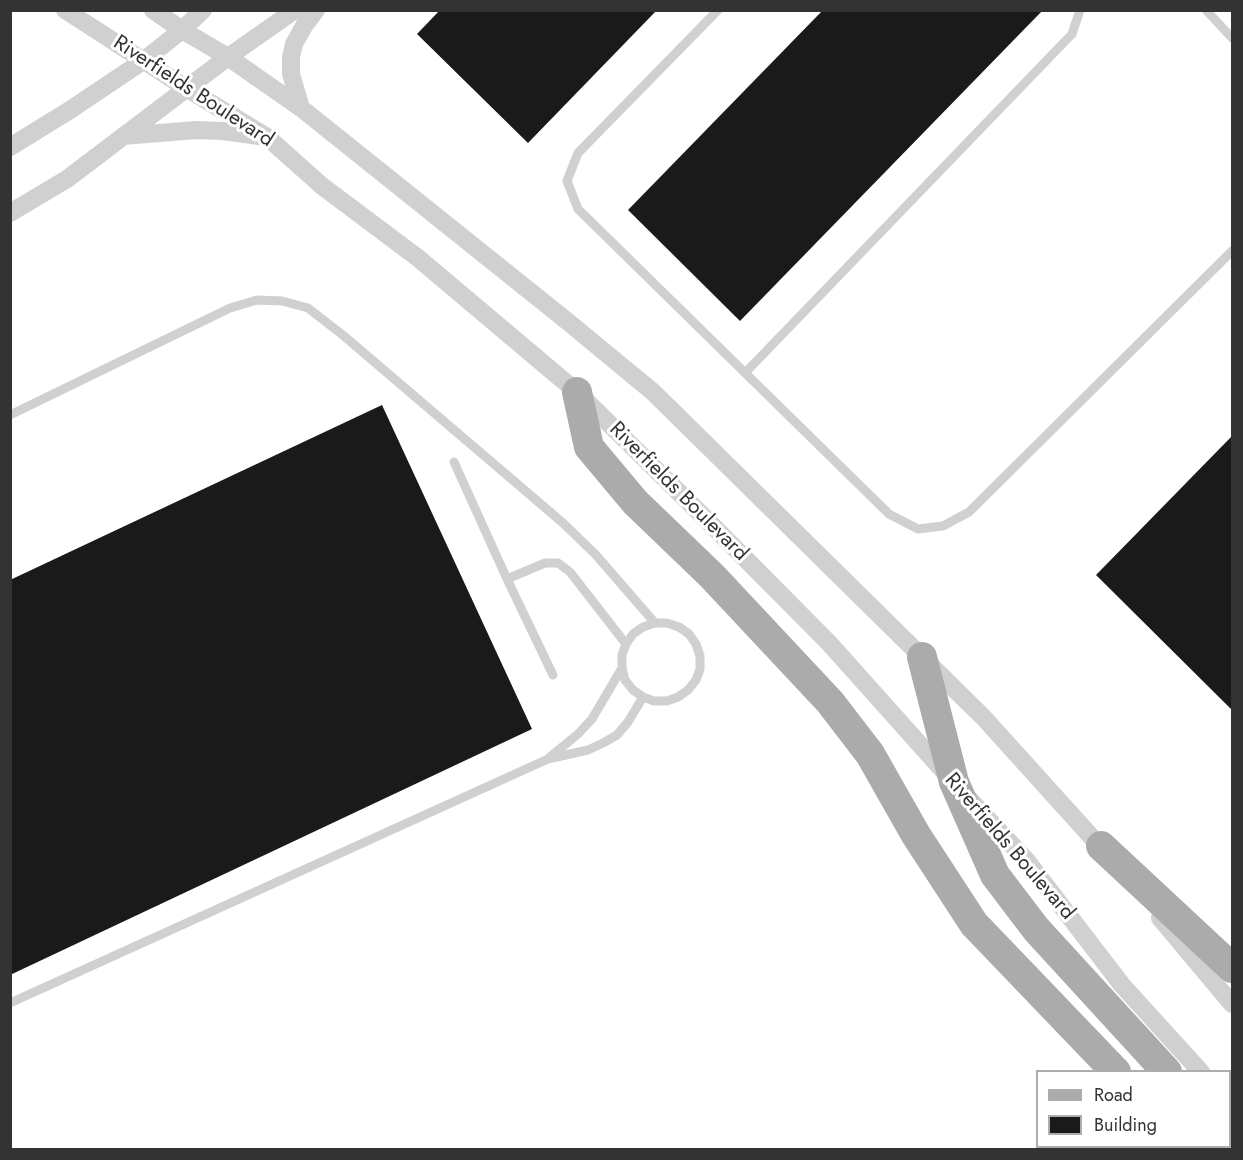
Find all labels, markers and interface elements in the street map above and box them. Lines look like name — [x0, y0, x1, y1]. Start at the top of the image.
street label: Riverfields Boulevard — [108, 31, 278, 153]
street label: Riverfields Boulevard — [603, 417, 753, 567]
street label: Riverfields Boulevard — [938, 769, 1080, 925]
legend — [1036, 1070, 1231, 1148]
text: Road — [1094, 1082, 1133, 1108]
text: Building — [1094, 1112, 1157, 1138]

